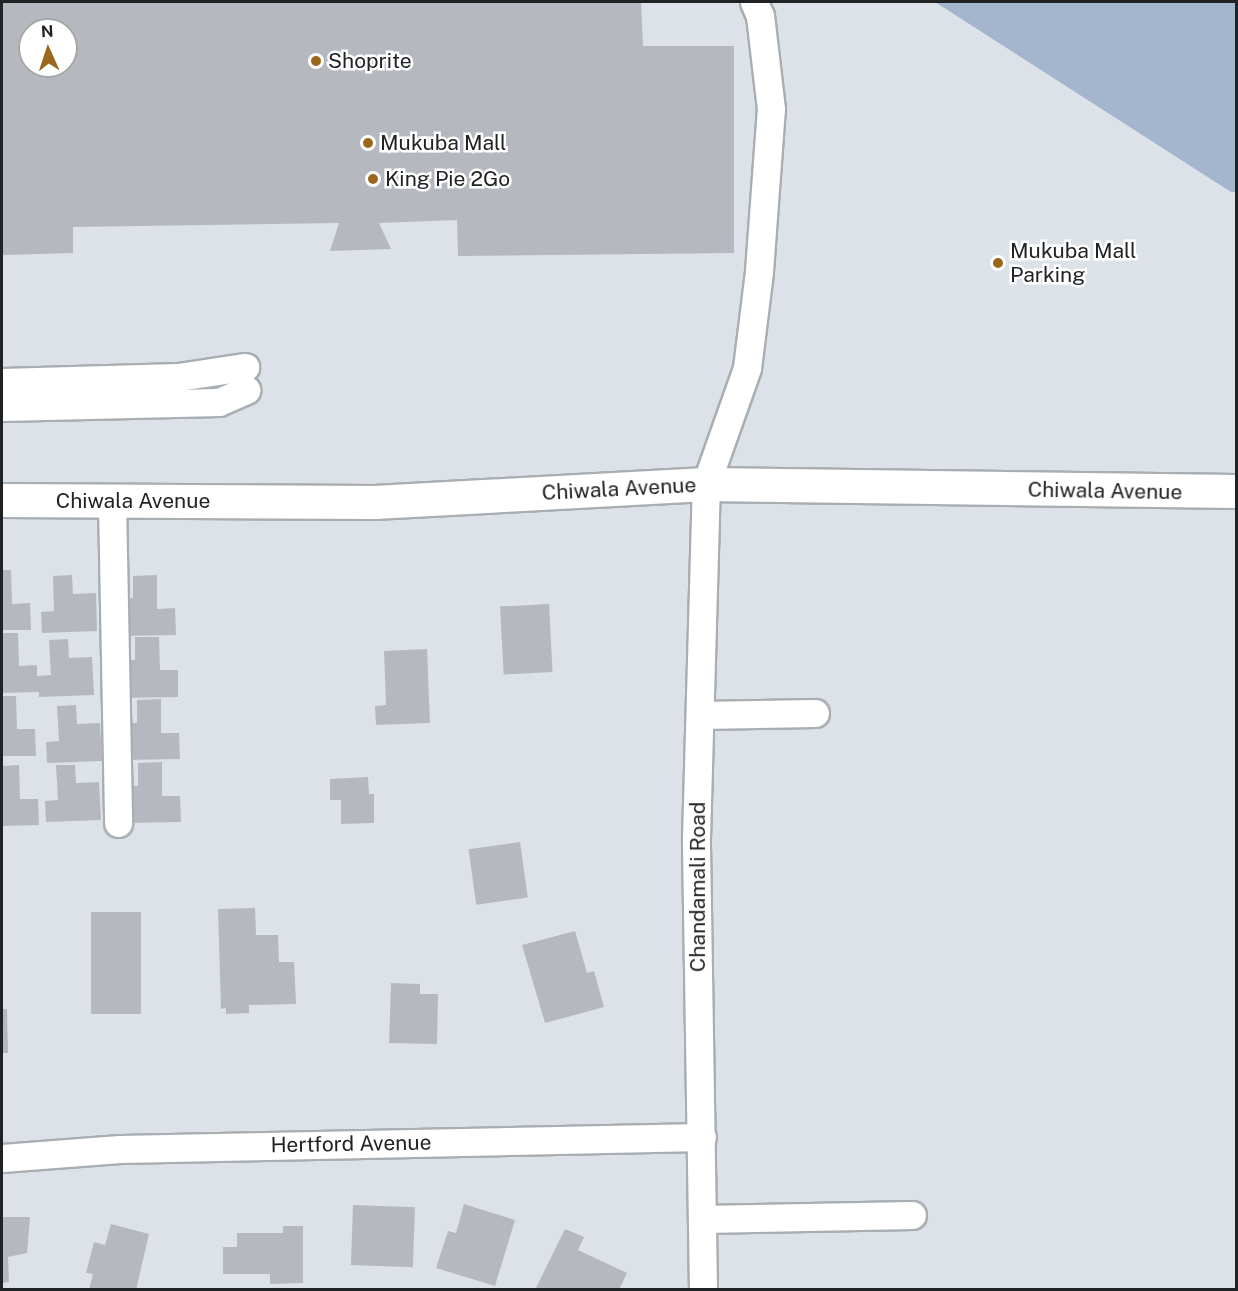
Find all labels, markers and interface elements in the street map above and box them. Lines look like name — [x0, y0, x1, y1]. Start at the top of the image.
north arrow — [18, 18, 78, 78]
text: N — [40, 22, 54, 41]
place label: Shoprite — [328, 48, 412, 74]
marker: Shoprite — [309, 54, 323, 68]
place label: Mukuba Mall — [380, 130, 506, 156]
marker: Mukuba Mall — [361, 136, 375, 150]
place label: King Pie 2Go — [385, 166, 510, 192]
marker: King Pie 2Go — [366, 172, 380, 186]
place label: Mukuba Mall Parking — [1010, 238, 1136, 288]
marker: Mukuba Mall Parking — [991, 256, 1005, 270]
street label: Chiwala Avenue — [541, 472, 697, 506]
street label: Chiwala Avenue — [1027, 477, 1183, 505]
street label: Chiwala Avenue — [56, 488, 210, 514]
street label: Chandamali Road — [685, 802, 711, 972]
street label: Hertford Avenue — [270, 1130, 432, 1158]

